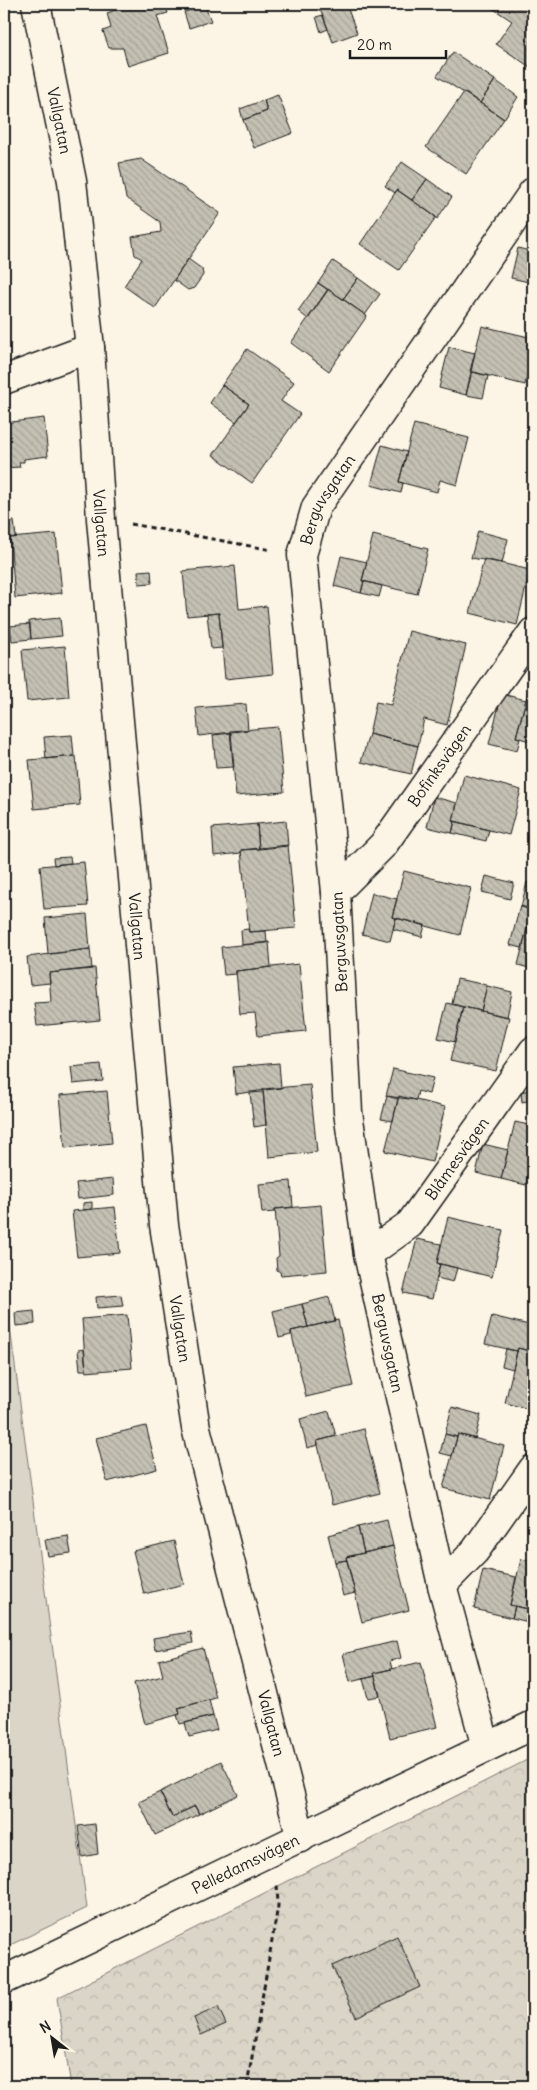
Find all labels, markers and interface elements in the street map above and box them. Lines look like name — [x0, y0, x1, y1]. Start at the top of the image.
scale bar — [350, 28, 446, 60]
text: 20 m — [357, 35, 392, 54]
street label: Vallgatan — [43, 86, 76, 156]
street label: Berguvsgatan — [296, 450, 359, 547]
street label: Vallgatan — [89, 489, 114, 558]
street label: Bofinksvägen — [403, 720, 475, 810]
street label: Berguvsgatan — [326, 891, 352, 993]
street label: Vallgatan — [124, 892, 150, 961]
street label: Blåmesvägen — [420, 1113, 493, 1204]
street label: Berguvsgatan — [368, 1292, 408, 1394]
street label: Vallgatan — [165, 1294, 196, 1364]
street label: Vallgatan — [254, 1688, 290, 1758]
street label: Pelledamsvägen — [188, 1829, 302, 1898]
north arrow — [28, 2012, 78, 2062]
text: N — [37, 2017, 54, 2037]

